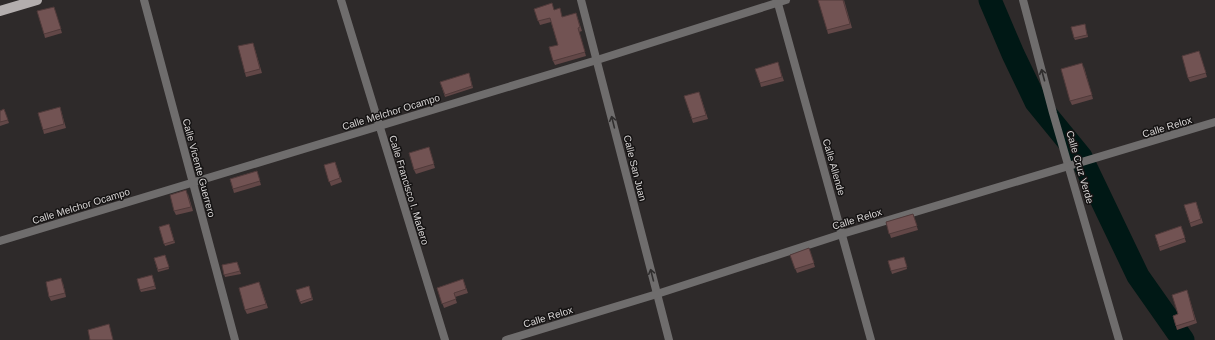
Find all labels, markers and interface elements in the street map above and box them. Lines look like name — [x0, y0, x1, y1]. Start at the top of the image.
one-way arrow — [1039, 69, 1047, 82]
street label: Calle Melchor Ocampo — [341, 92, 442, 132]
street label: Calle Relox — [1141, 114, 1193, 140]
one-way arrow — [608, 116, 616, 129]
street label: Calle Vicente Guerrero — [181, 118, 218, 219]
street label: Calle Cruz Verde — [1064, 129, 1096, 205]
street label: Calle Francisco I. Madero — [387, 134, 431, 247]
street label: Calle San Juan — [621, 134, 649, 202]
street label: Calle Allende — [821, 137, 847, 197]
street label: Calle Melchor Ocampo — [31, 186, 132, 226]
street label: Calle Relox — [831, 206, 883, 232]
one-way arrow — [647, 269, 655, 282]
street label: Calle Relox — [522, 304, 574, 330]

